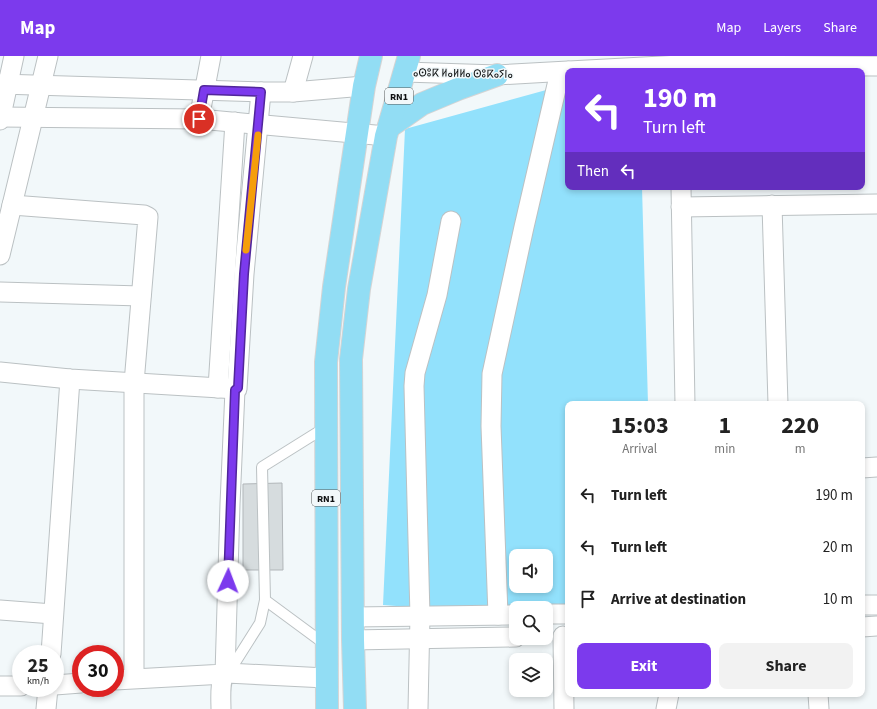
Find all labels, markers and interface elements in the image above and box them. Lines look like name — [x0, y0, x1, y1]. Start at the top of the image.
text: Map — [20, 15, 55, 42]
text: Map — [716, 18, 741, 38]
text: Layers — [763, 18, 801, 38]
text: Share — [823, 18, 857, 38]
street label: ⴰⵙⵓⴽ ⵍⴰⵍⵍⴰ ⵙⵓⴽⴰⵢⵏⴰ — [413, 65, 513, 82]
text: 190 m — [643, 78, 717, 118]
icon: left — [577, 84, 629, 136]
road number: RN1 — [385, 88, 413, 104]
pin — [182, 102, 216, 136]
icon: arrive — [188, 108, 210, 130]
text: Turn left — [643, 115, 705, 140]
icon: left — [617, 160, 639, 182]
text: Then — [577, 161, 609, 182]
text: 15:03 — [611, 408, 669, 443]
text: 1 — [719, 408, 731, 443]
text: 220 — [781, 408, 819, 443]
text: Arrival — [622, 440, 657, 458]
text: min — [714, 440, 735, 458]
text: m — [795, 440, 806, 458]
icon: left — [577, 484, 599, 506]
text: Turn left — [611, 485, 667, 506]
text: 190 m — [815, 485, 853, 506]
road number: RN1 — [312, 490, 340, 506]
icon: left — [577, 536, 599, 558]
text: Turn left — [611, 537, 667, 558]
text: 20 m — [823, 537, 853, 558]
map controls — [509, 549, 553, 697]
button: sound — [509, 549, 553, 593]
position arrow — [207, 560, 249, 602]
icon: arrive — [577, 588, 599, 610]
text: Arrive at destination — [611, 589, 746, 610]
text: 10 m — [823, 589, 853, 610]
button: search — [509, 601, 553, 645]
button: Exit — [577, 643, 711, 689]
button: Share — [719, 643, 853, 689]
speed limit sign: 30 — [72, 645, 124, 697]
text: 25 — [27, 652, 49, 680]
button: layers — [509, 653, 553, 697]
text: km/h — [27, 674, 49, 688]

